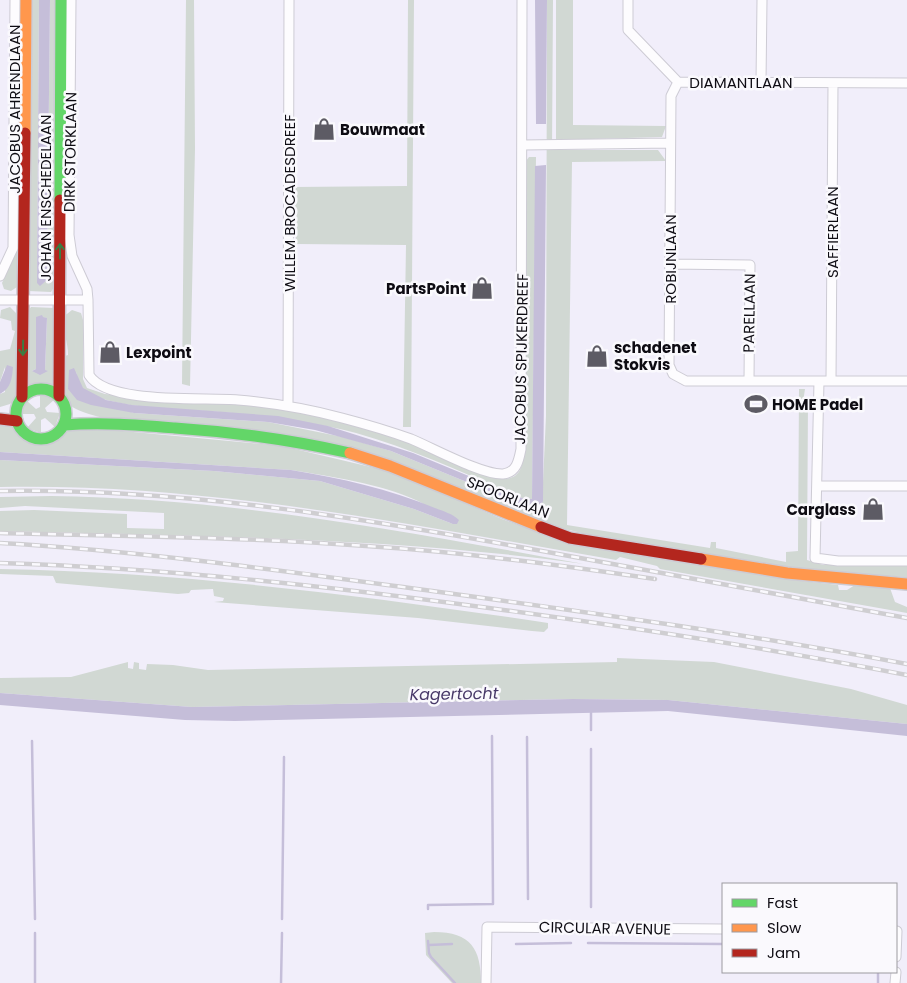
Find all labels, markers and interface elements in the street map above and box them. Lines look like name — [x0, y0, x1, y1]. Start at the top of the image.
street label: JACOBUS AHRENDLAAN — [4, 24, 25, 194]
street label: DIAMANTLAAN — [689, 72, 793, 93]
street label: DIRK STORKLAAN — [58, 92, 82, 212]
street label: JOHAN ENSCHEDELAAN — [35, 114, 56, 282]
street label: WILLEM BROCADESDREEF — [279, 114, 300, 292]
shop icon: Bouwmaat — [311, 116, 337, 142]
place label: Bouwmaat — [340, 119, 425, 140]
street label: SAFFIERLAAN — [822, 186, 843, 278]
street label: ROBIJNLAAN — [660, 214, 681, 304]
one-way arrow — [55, 243, 65, 259]
street label: JACOBUS SPIJKERDREEF — [509, 273, 533, 445]
street label: PARELLAAN — [738, 273, 760, 353]
shop icon: PartsPoint — [469, 275, 495, 301]
place label: PartsPoint — [386, 278, 466, 299]
place label: schadenet Stokvis — [614, 337, 697, 375]
shop icon: Lexpoint — [97, 339, 123, 365]
one-way arrow — [18, 340, 28, 356]
place label: Lexpoint — [126, 342, 192, 363]
shop icon: schadenet Stokvis — [584, 343, 610, 369]
sports icon: HOME Padel — [743, 391, 769, 417]
place label: HOME Padel — [772, 394, 863, 415]
street label: SPOORLAAN — [464, 471, 552, 523]
shop icon: Carglass — [860, 496, 886, 522]
place label: Carglass — [786, 499, 856, 520]
water label: Kagertocht — [409, 682, 500, 706]
legend — [722, 883, 897, 973]
text: Fast — [767, 892, 798, 913]
street label: CIRCULAR AVENUE — [539, 916, 671, 940]
text: Slow — [767, 917, 802, 938]
text: Jam — [767, 942, 801, 963]

